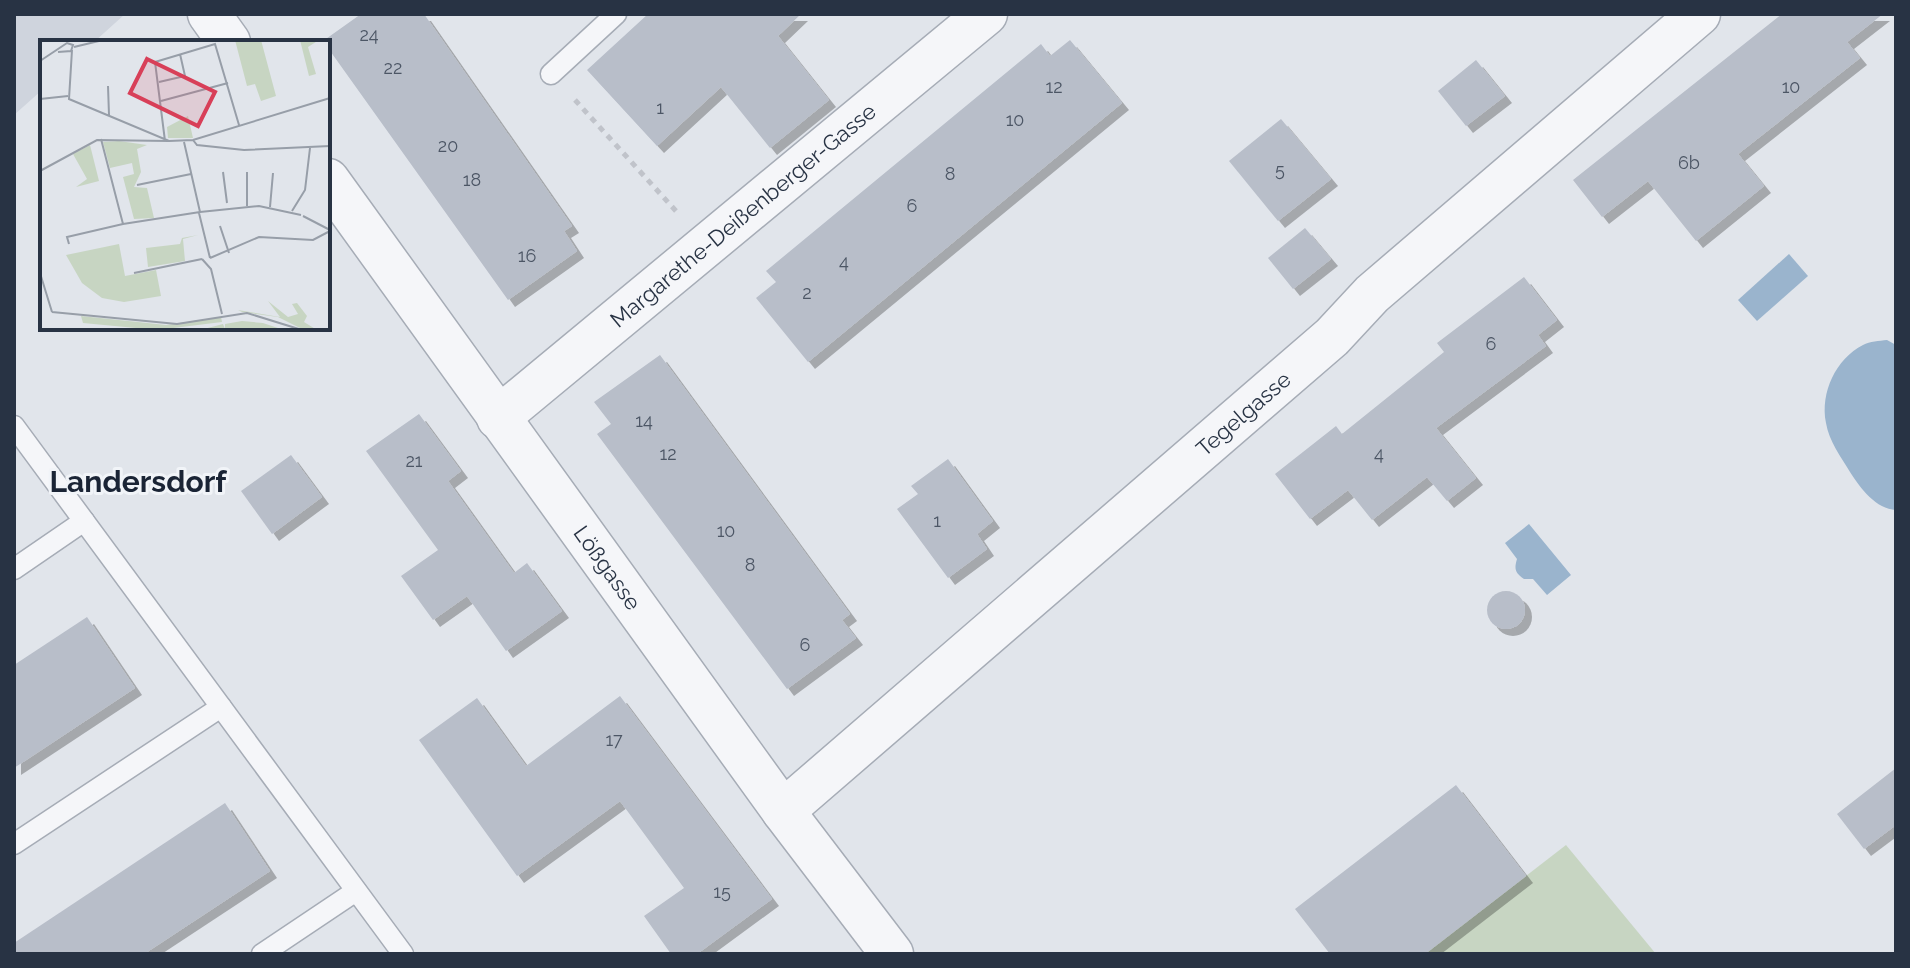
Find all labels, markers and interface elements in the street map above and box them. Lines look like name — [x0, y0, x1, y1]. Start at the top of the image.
house number: 24 — [359, 24, 379, 45]
inset map — [40, 40, 330, 330]
house number: 22 — [384, 57, 402, 78]
house number: 12 — [1045, 76, 1063, 97]
house number: 10 — [1782, 76, 1800, 97]
house number: 1 — [656, 97, 664, 118]
street label: Margarethe-Deißenberger-Gasse — [605, 98, 881, 333]
house number: 10 — [1006, 109, 1024, 130]
house number: 20 — [438, 135, 458, 156]
house number: 6b — [1678, 152, 1700, 173]
house number: 5 — [1275, 159, 1285, 180]
house number: 8 — [945, 163, 955, 184]
house number: 18 — [463, 169, 481, 190]
house number: 6 — [907, 195, 918, 216]
house number: 16 — [518, 245, 536, 266]
house number: 4 — [839, 251, 849, 272]
house number: 2 — [802, 282, 812, 303]
house number: 6 — [1486, 333, 1497, 354]
street label: Tegelgasse — [1191, 366, 1296, 461]
house number: 14 — [635, 410, 653, 431]
house number: 12 — [659, 443, 677, 464]
house number: 4 — [1374, 443, 1384, 464]
house number: 21 — [405, 450, 423, 471]
district label: Landersdorf — [50, 464, 227, 499]
house number: 1 — [933, 510, 941, 531]
house number: 10 — [717, 520, 735, 541]
street label: Lößgasse — [568, 521, 647, 615]
house number: 8 — [745, 554, 755, 575]
house number: 6 — [800, 634, 811, 655]
house number: 17 — [605, 729, 623, 750]
house number: 15 — [713, 881, 731, 902]

